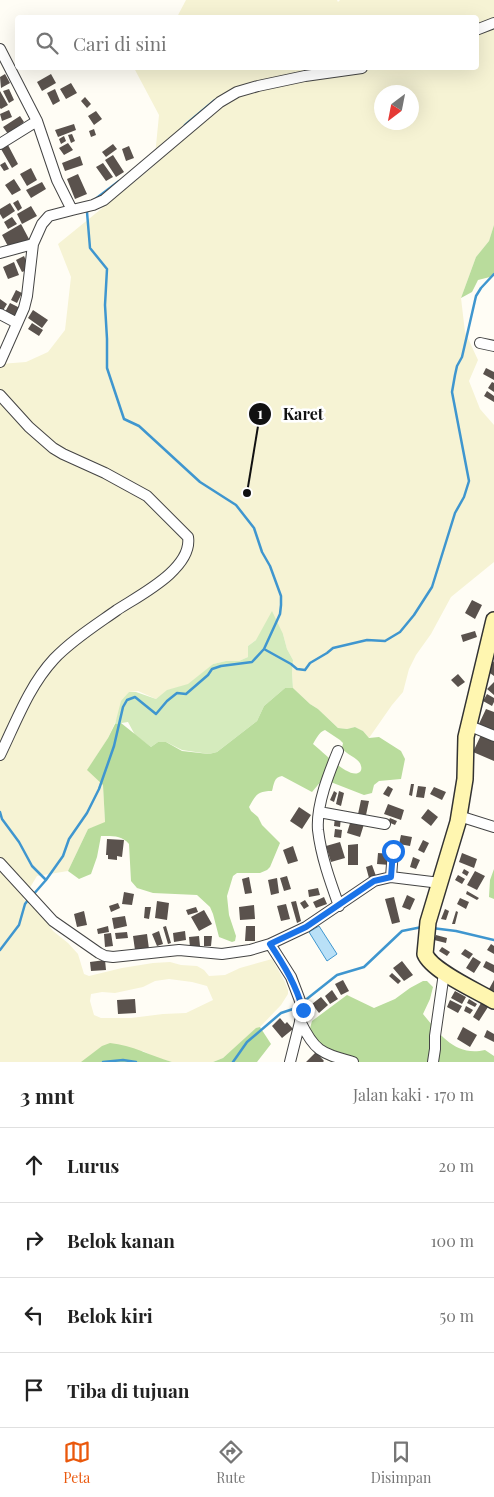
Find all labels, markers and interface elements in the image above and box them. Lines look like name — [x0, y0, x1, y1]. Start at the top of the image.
search box — [15, 15, 479, 70]
icon: search — [33, 29, 61, 57]
text: Cari di sini — [73, 30, 167, 56]
north arrow — [374, 85, 419, 130]
callout: Karet — [247, 398, 333, 429]
text: 1 — [257, 403, 263, 423]
text: Karet — [283, 403, 324, 424]
route start — [382, 840, 405, 863]
route end — [292, 999, 315, 1022]
text: 3 mnt — [20, 1081, 74, 1109]
text: Jalan kaki · 170 m — [353, 1084, 474, 1105]
icon: ahead — [20, 1151, 48, 1179]
text: Lurus — [67, 1152, 119, 1178]
text: 20 m — [439, 1155, 474, 1176]
icon: right — [20, 1226, 48, 1254]
text: Belok kanan — [67, 1227, 175, 1253]
text: 100 m — [431, 1230, 474, 1251]
icon: left — [20, 1301, 48, 1329]
text: Belok kiri — [67, 1302, 153, 1328]
text: 50 m — [440, 1305, 474, 1326]
icon: arrive — [20, 1376, 48, 1404]
text: Tiba di tujuan — [67, 1377, 189, 1403]
tab: Peta — [63, 1438, 91, 1487]
tab: Rute — [216, 1438, 245, 1487]
tab: Disimpan — [371, 1438, 431, 1487]

